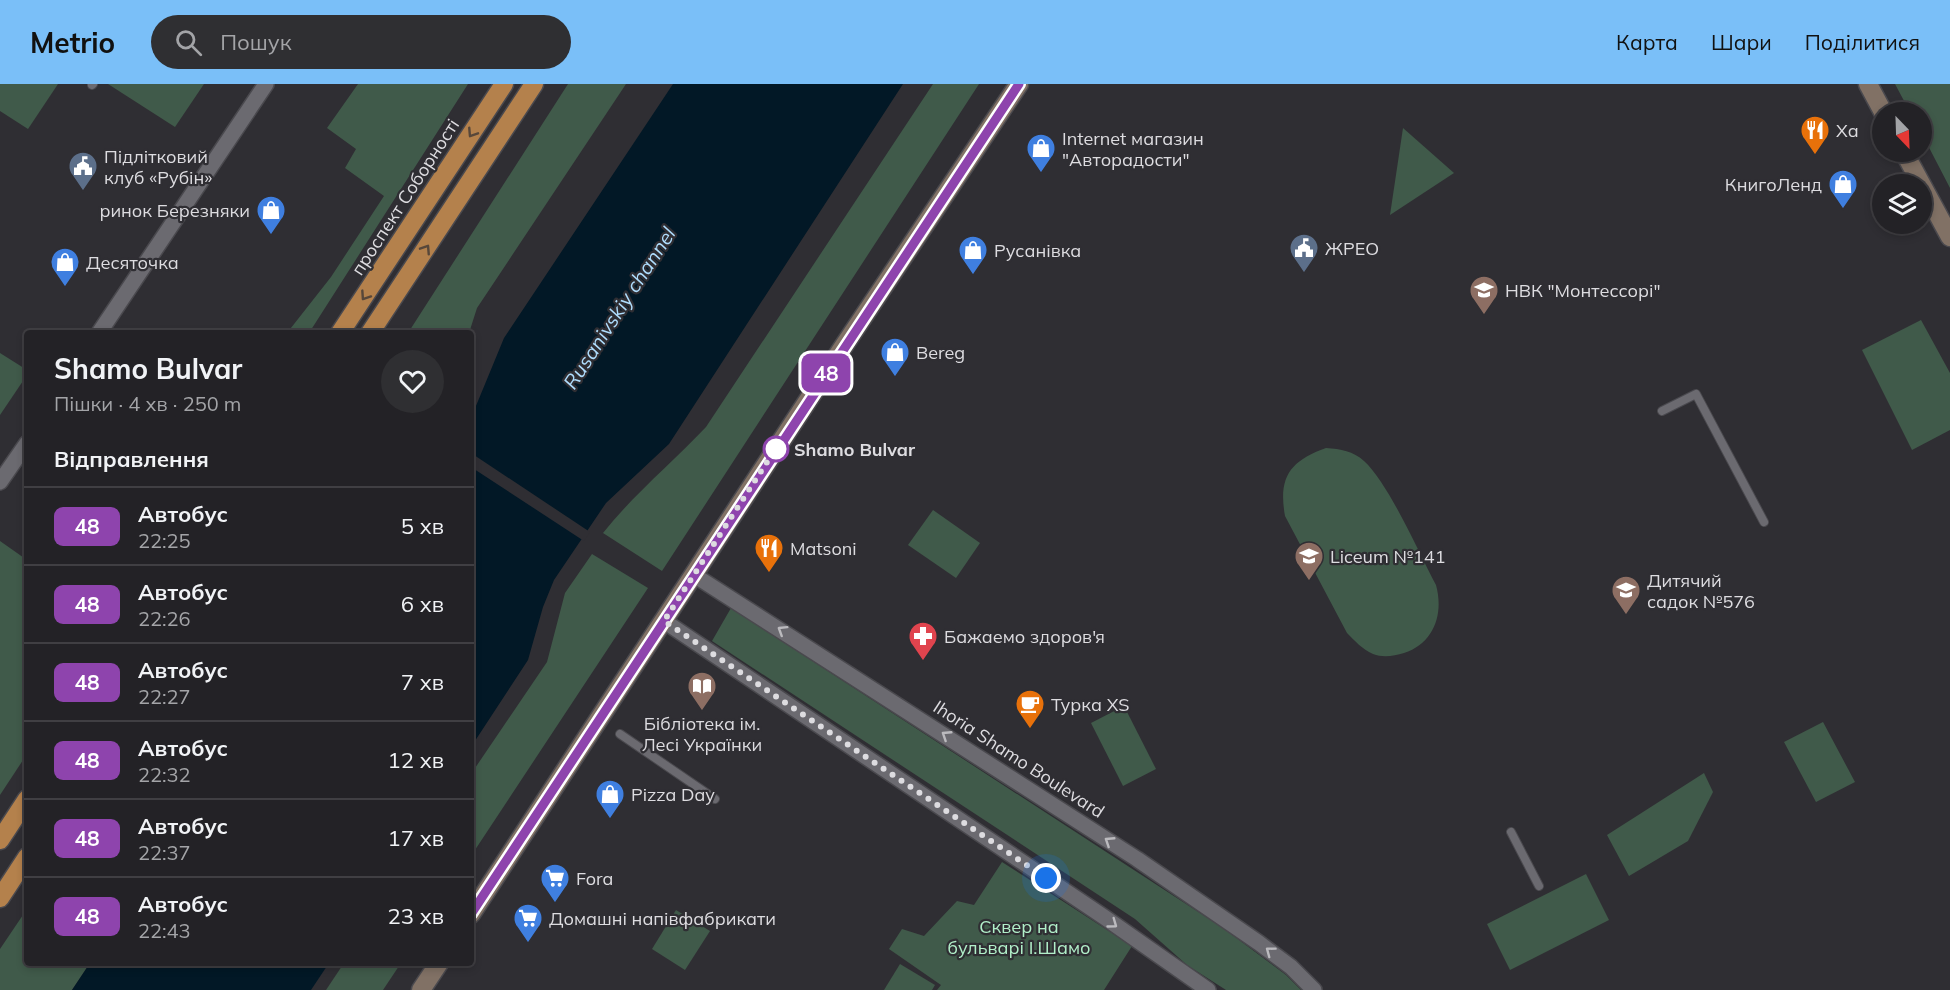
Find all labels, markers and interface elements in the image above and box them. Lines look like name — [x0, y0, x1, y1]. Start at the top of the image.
search box — [151, 15, 571, 69]
text: Metrio — [30, 25, 115, 60]
icon: search — [172, 26, 205, 59]
text: Пошук — [220, 28, 291, 56]
text: Карта — [1616, 29, 1678, 55]
text: Шари — [1711, 29, 1772, 55]
text: Поділитися — [1805, 29, 1920, 55]
north arrow — [1872, 102, 1932, 162]
map controls — [1872, 102, 1932, 234]
street label: проспект Соборності — [346, 114, 464, 280]
restaurant icon: Ха — [1799, 114, 1831, 156]
place label: Ха — [1836, 119, 1859, 142]
one-way arrow — [468, 127, 480, 137]
place label: Internet магазин "Авторадости" — [1062, 127, 1204, 171]
shop icon: Internet магазин "Авторадости" — [1025, 132, 1057, 174]
place label: Підлітковий клуб «Рубін» — [104, 145, 212, 189]
public building icon: Підлітковий клуб «Рубін» — [67, 150, 99, 192]
shop icon: КнигоЛенд — [1827, 168, 1859, 210]
place label: КнигоЛенд — [1725, 173, 1822, 196]
button: layers — [1872, 174, 1932, 234]
shop icon: ринок Березняки — [255, 194, 287, 236]
place label: ринок Березняки — [99, 199, 250, 222]
water label: Rusanivskiy channel — [557, 222, 681, 394]
public building icon: ЖРЕО — [1288, 232, 1320, 274]
shop icon: Русанівка — [957, 234, 989, 276]
place label: ЖРЕО — [1325, 237, 1379, 260]
place label: Русанівка — [994, 239, 1081, 262]
one-way arrow — [418, 245, 430, 255]
shop icon: Десяточка — [49, 246, 81, 288]
place label: Десяточка — [86, 251, 179, 274]
school or university icon: НВК "Монтессорі" — [1468, 274, 1500, 316]
place label: НВК "Монтессорі" — [1505, 279, 1661, 302]
one-way arrow — [361, 289, 372, 300]
shop icon: Bereg — [879, 336, 911, 378]
place label: Bereg — [916, 341, 965, 364]
button: heart — [381, 350, 444, 413]
text: Shamo Bulvar — [54, 351, 242, 386]
line badge: 48 — [799, 354, 853, 392]
text: 48 — [813, 360, 839, 386]
text: Пішки · 4 хв · 250 m — [54, 391, 241, 416]
marker: Shamo Bulvar — [763, 436, 789, 462]
place label: Shamo Bulvar — [794, 438, 916, 461]
text: Відправлення — [54, 445, 209, 473]
text: Автобус — [138, 500, 228, 528]
text: 5 хв — [401, 512, 444, 540]
text: 48 — [74, 513, 100, 539]
text: 22:25 — [138, 528, 191, 553]
restaurant icon: Matsoni — [753, 532, 785, 574]
place label: Matsoni — [790, 537, 857, 560]
school or university icon: Liceum №141 — [1293, 540, 1325, 582]
place label: Liceum №141 — [1330, 545, 1445, 568]
place label: Дитячий садок №576 — [1647, 569, 1755, 613]
school or university icon: Дитячий садок №576 — [1610, 574, 1642, 616]
text: Автобус — [138, 578, 228, 606]
text: 6 хв — [401, 590, 444, 618]
text: 48 — [74, 591, 100, 617]
text: 22:26 — [138, 606, 191, 631]
pharmacy icon: Бажаемо здоров'я — [907, 620, 939, 662]
place label: Бажаемо здоров'я — [944, 625, 1105, 648]
one-way arrow — [777, 626, 788, 637]
text: Автобус — [138, 656, 228, 684]
text: 7 хв — [401, 668, 444, 696]
text: 48 — [74, 669, 100, 695]
library icon: Бібліотека ім. Лесі Українки — [686, 670, 718, 712]
text: 22:27 — [138, 684, 191, 709]
cafe icon: Турка XS — [1014, 688, 1046, 730]
place label: Турка XS — [1051, 693, 1129, 716]
street label: Ihoria Shamo Boulevard — [929, 695, 1109, 823]
place label: Бібліотека ім. Лесі Українки — [642, 712, 762, 756]
one-way arrow — [941, 731, 952, 742]
text: Автобус — [138, 734, 228, 762]
text: 12 хв — [388, 746, 444, 774]
text: 48 — [74, 747, 100, 773]
text: 22:32 — [138, 762, 191, 787]
shop icon: Pizza Day — [594, 778, 626, 820]
place label: Pizza Day — [631, 783, 715, 806]
text: Автобус — [138, 812, 228, 840]
text: 17 хв — [388, 824, 444, 852]
text: 48 — [74, 825, 100, 851]
one-way arrow — [1105, 837, 1116, 848]
text: 22:37 — [138, 840, 191, 865]
supermarket icon: Fora — [539, 862, 571, 904]
your location — [1031, 863, 1061, 893]
place label: Fora — [576, 867, 613, 890]
text: Автобус — [138, 890, 228, 918]
text: 23 хв — [388, 902, 444, 930]
supermarket icon: Домашні напівфабрикати — [512, 902, 544, 944]
text: 48 — [74, 903, 100, 929]
place label: Домашні напівфабрикати — [549, 907, 776, 930]
park label: Сквер на бульварі І.Шамо — [948, 915, 1090, 959]
one-way arrow — [1107, 916, 1118, 927]
text: 22:43 — [138, 918, 191, 943]
one-way arrow — [1266, 948, 1277, 959]

